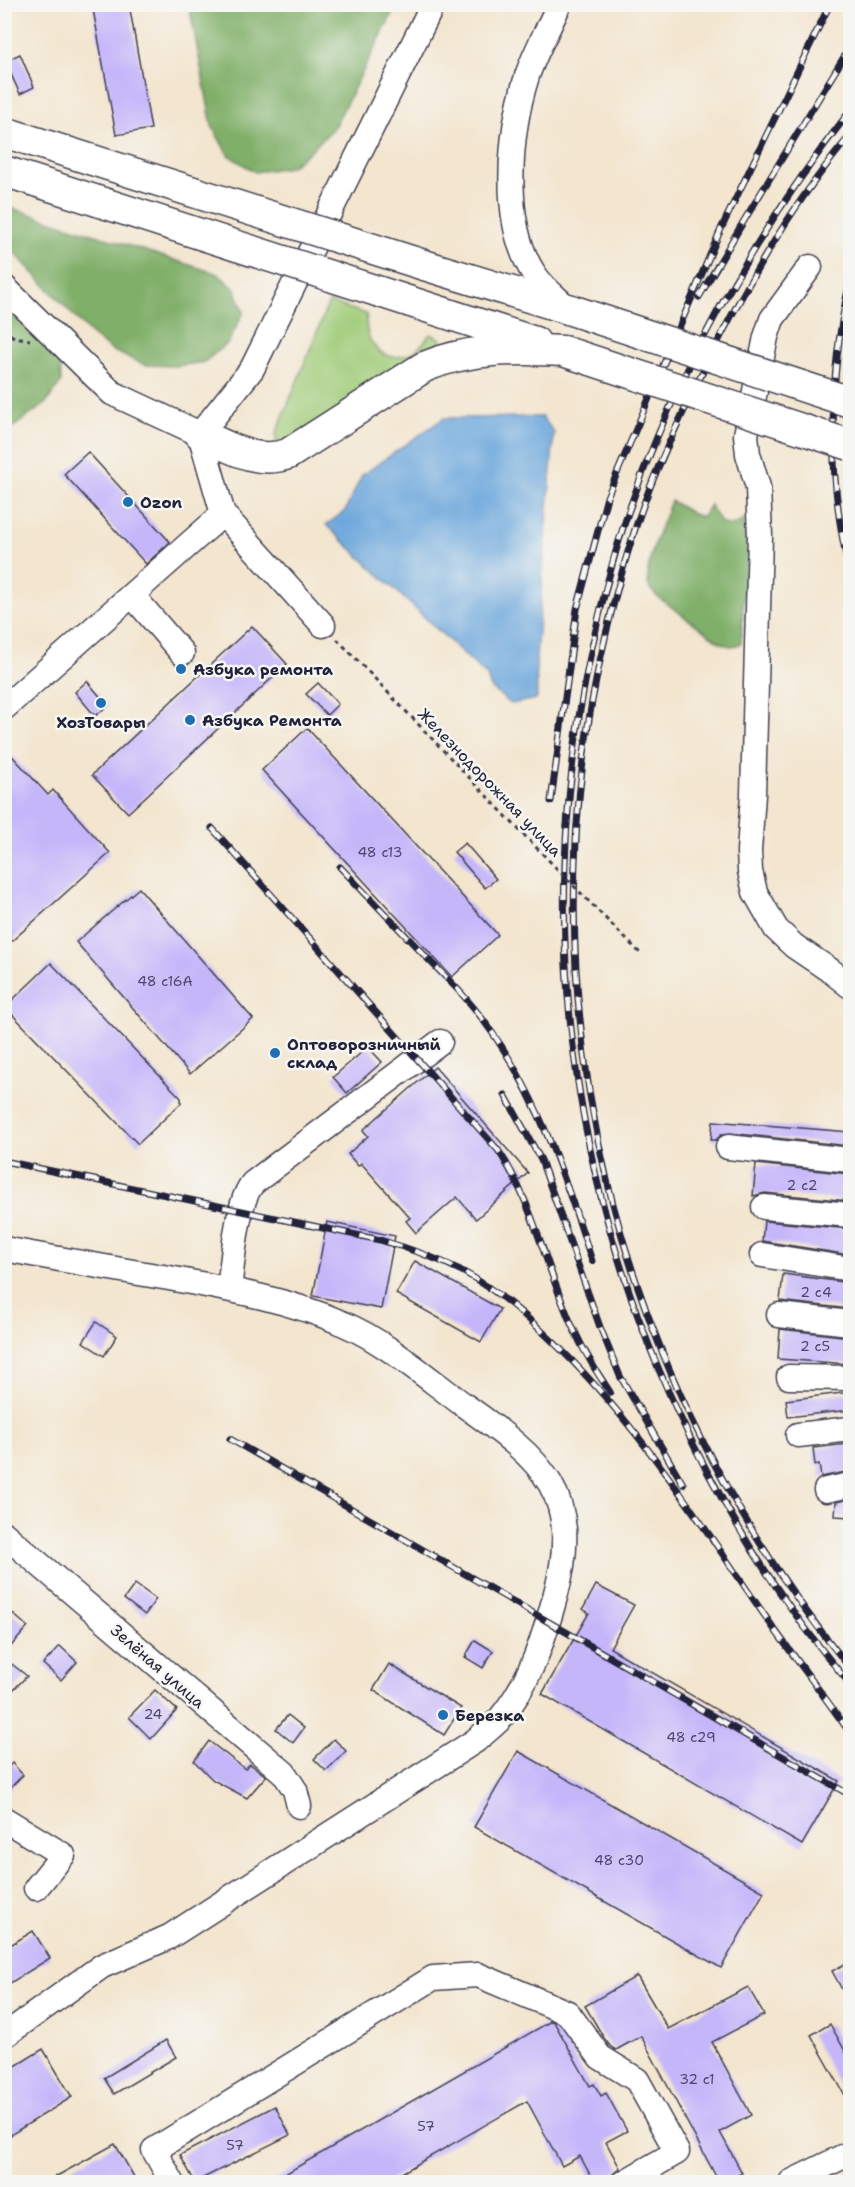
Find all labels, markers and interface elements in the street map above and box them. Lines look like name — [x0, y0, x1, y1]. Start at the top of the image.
place label: Ozon — [140, 492, 183, 513]
marker: Ozon — [121, 495, 135, 509]
place label: Азбука ремонта — [193, 659, 333, 680]
marker: Азбука ремонта — [174, 662, 188, 676]
marker: ХозТовары — [94, 696, 108, 710]
street label: Железнодорожная улица — [413, 704, 566, 861]
place label: Азбука Ремонта — [202, 710, 342, 731]
place label: ХозТовары — [56, 712, 146, 733]
marker: Азбука Ремонта — [183, 713, 197, 727]
house number: 48 с13 — [357, 843, 403, 861]
house number: 48 с16А — [137, 972, 193, 990]
place label: Оптоворозничный склад — [287, 1034, 441, 1073]
marker: Оптоворозничный склад — [268, 1046, 282, 1060]
house number: 2 с2 — [787, 1176, 817, 1194]
house number: 2 с4 — [800, 1283, 832, 1301]
house number: 2 с5 — [800, 1337, 830, 1355]
street label: Зелёная улица — [106, 1620, 209, 1713]
house number: 24 — [144, 1705, 163, 1723]
place label: Березка — [455, 1705, 524, 1726]
marker: Березка — [436, 1708, 450, 1722]
house number: 48 с29 — [666, 1728, 716, 1746]
house number: 48 с30 — [594, 1851, 644, 1869]
house number: 32 с1 — [679, 2070, 715, 2088]
house number: 57 — [417, 2117, 435, 2135]
house number: 57 — [226, 2136, 244, 2154]

